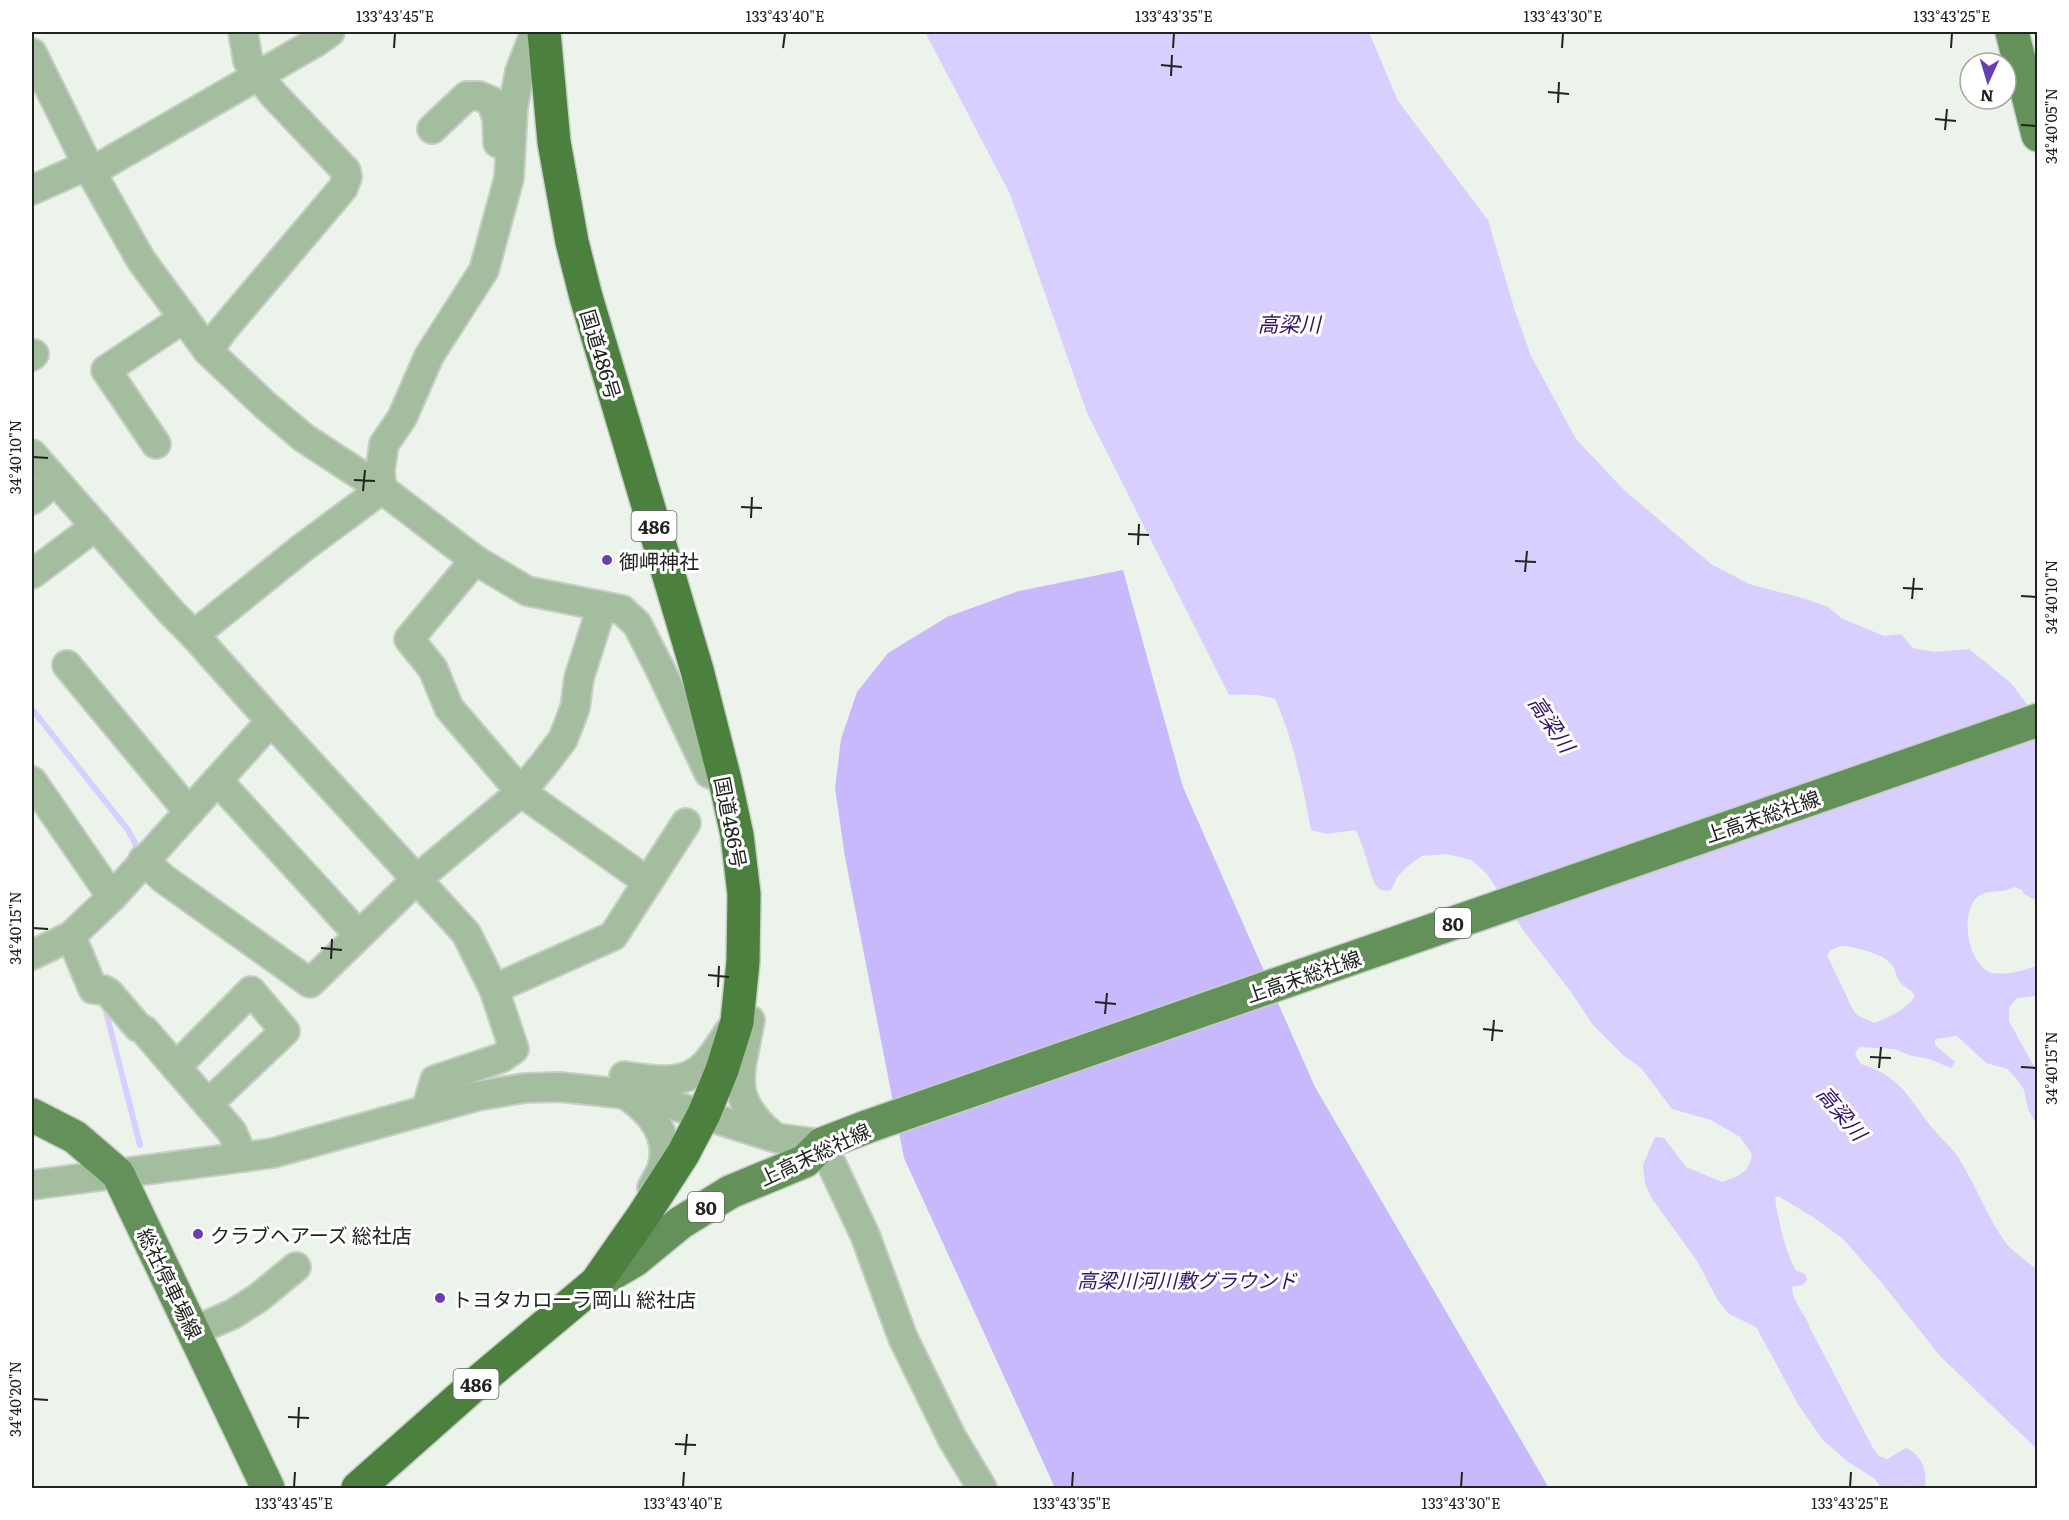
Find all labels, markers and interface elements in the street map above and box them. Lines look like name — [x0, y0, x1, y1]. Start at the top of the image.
text: 133°43'45"E — [356, 4, 434, 27]
text: 133°43'40"E — [745, 4, 825, 27]
text: 133°43'35"E — [1135, 4, 1213, 27]
text: 133°43'30"E — [1524, 4, 1602, 27]
text: 133°43'25"E — [1913, 4, 1991, 27]
north arrow — [1958, 51, 2018, 111]
text: N — [1979, 85, 1994, 109]
text: 34°40'05"N — [2039, 88, 2062, 164]
street label: 国道486号 — [574, 305, 630, 403]
water label: 高梁川 — [1258, 307, 1322, 338]
text: 34°40'10"N — [3, 420, 26, 494]
road number: 486 — [632, 511, 676, 541]
place label: 御岬神社 — [619, 545, 699, 575]
marker: 御岬神社 — [600, 553, 614, 567]
text: 34°40'10"N — [2039, 560, 2062, 634]
water label: 高梁川 — [1523, 688, 1585, 759]
street label: 国道486号 — [708, 774, 756, 870]
street label: 上高末総社線 — [1700, 781, 1824, 849]
text: 34°40'15"N — [3, 891, 26, 965]
road number: 80 — [1435, 908, 1471, 938]
street label: 上高末総社線 — [1241, 941, 1365, 1009]
text: 34°40'15"N — [2039, 1031, 2062, 1105]
water label: 高梁川 — [1811, 1078, 1876, 1148]
street label: 上高末総社線 — [753, 1114, 875, 1192]
road number: 80 — [688, 1192, 724, 1222]
place label: クラブヘアーズ 総社店 — [210, 1219, 412, 1249]
street label: 総社停車場線 — [131, 1222, 211, 1344]
marker: クラブヘアーズ 総社店 — [191, 1227, 205, 1241]
park label: 高梁川河川敷グラウンド — [1077, 1264, 1298, 1294]
place label: トヨタカローラ岡山 総社店 — [452, 1283, 696, 1313]
marker: トヨタカローラ岡山 総社店 — [433, 1291, 447, 1305]
text: 34°40'20"N — [3, 1361, 26, 1437]
road number: 486 — [454, 1369, 498, 1399]
text: 133°43'45"E — [255, 1491, 333, 1514]
text: 133°43'40"E — [643, 1491, 723, 1514]
text: 133°43'35"E — [1033, 1491, 1111, 1514]
text: 133°43'30"E — [1422, 1491, 1500, 1514]
text: 133°43'25"E — [1811, 1491, 1889, 1514]

